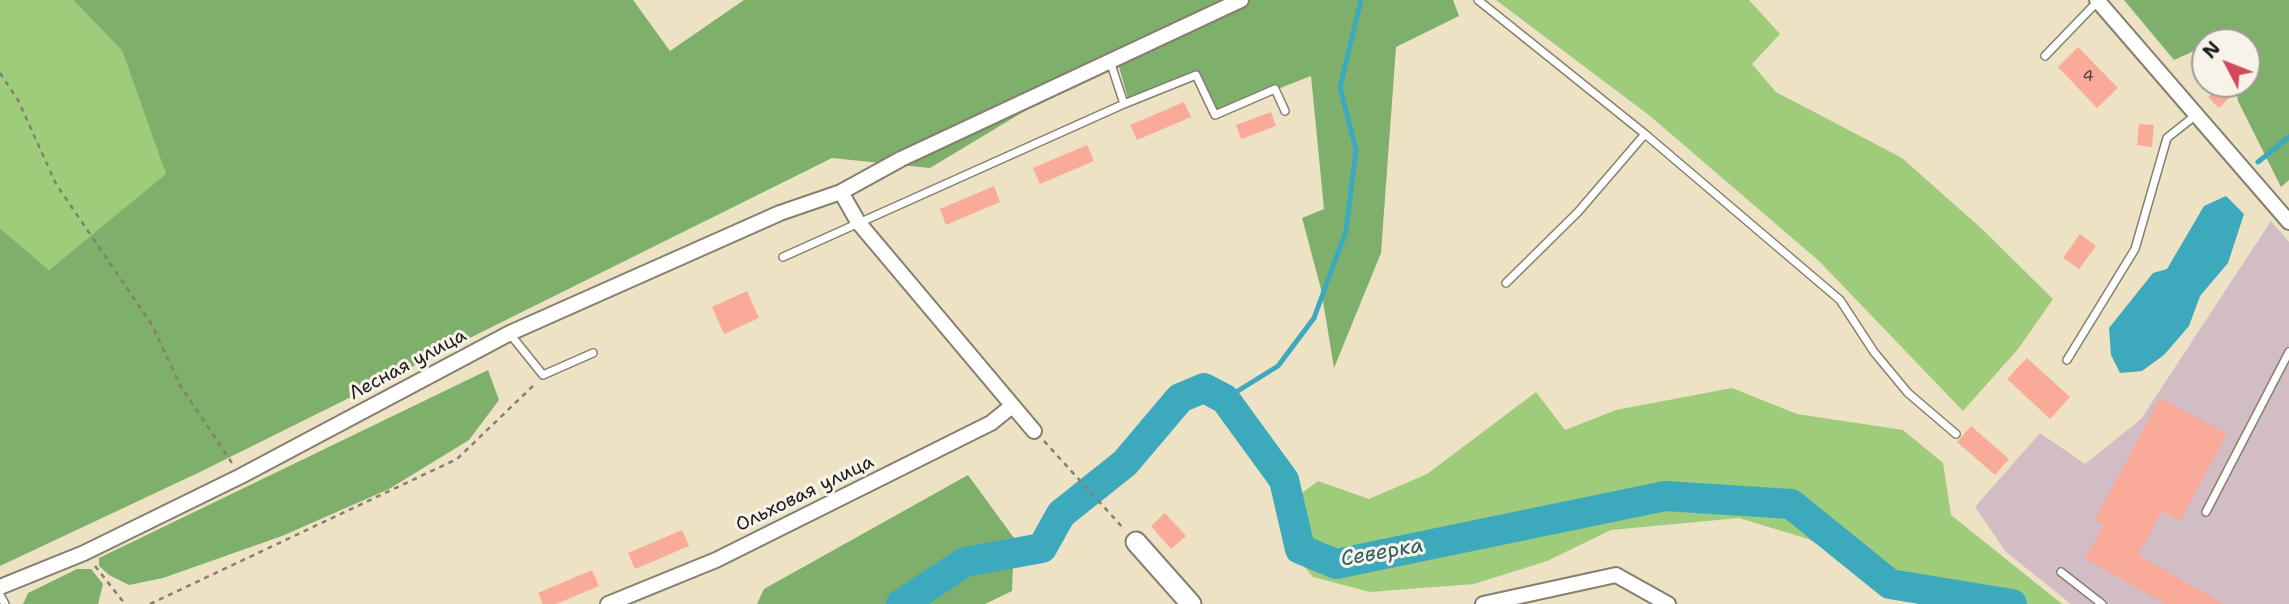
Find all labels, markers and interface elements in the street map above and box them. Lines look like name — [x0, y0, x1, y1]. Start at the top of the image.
north arrow — [2191, 28, 2261, 98]
text: N — [2197, 36, 2226, 64]
house number: 4 — [2082, 67, 2094, 87]
street label: Лесная улица — [346, 325, 470, 405]
street label: Ольховая улица — [732, 451, 878, 537]
water label: Северка — [1339, 533, 1425, 573]

